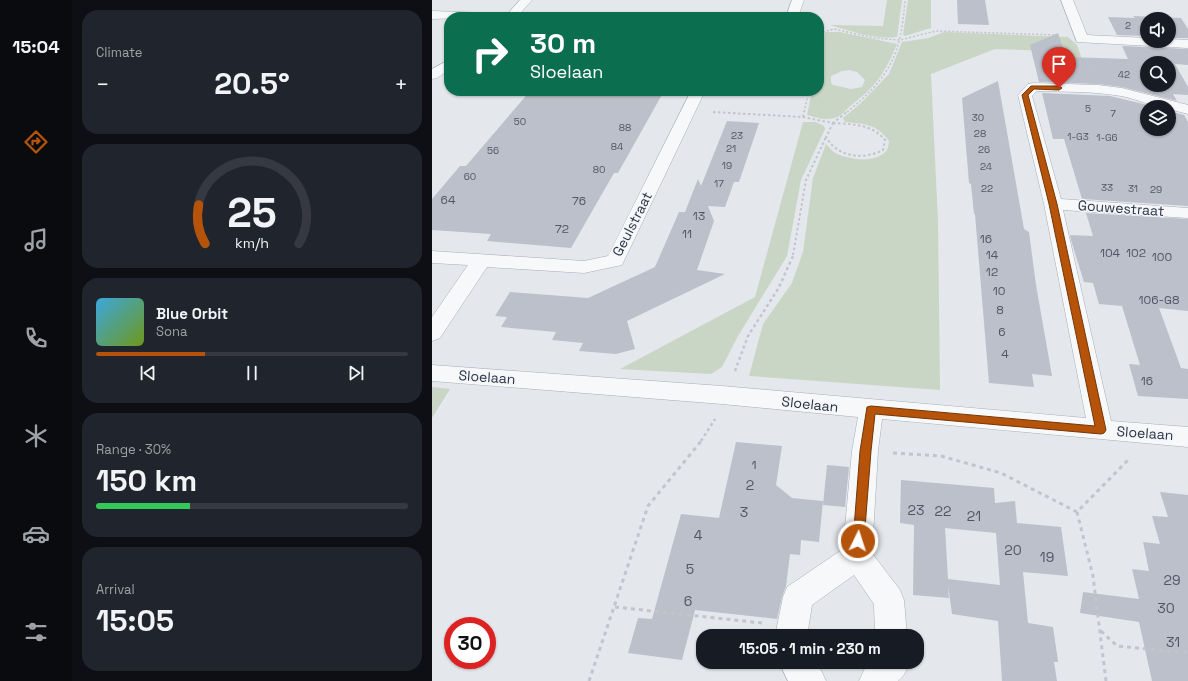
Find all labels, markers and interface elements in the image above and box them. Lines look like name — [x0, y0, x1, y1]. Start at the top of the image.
map controls — [1140, 12, 1176, 136]
button: sound — [1140, 12, 1176, 48]
house number: 2 — [1125, 19, 1131, 32]
text: 30 m — [530, 25, 596, 61]
icon: right — [464, 28, 516, 80]
text: 15:04 — [12, 35, 60, 58]
text: Climate — [96, 44, 142, 61]
pin — [1042, 47, 1076, 88]
icon: arrive — [1048, 53, 1070, 75]
button: search — [1140, 56, 1176, 92]
text: Sloelaan — [530, 60, 603, 83]
text: 20.5° — [214, 64, 290, 103]
house number: 42 — [1118, 68, 1130, 81]
text: − — [96, 70, 110, 98]
text: + — [394, 70, 408, 98]
button: layers — [1140, 100, 1176, 136]
house number: 5 — [1085, 102, 1091, 115]
house number: 7 — [1110, 107, 1116, 120]
house number: 30 — [972, 111, 984, 124]
house number: 50 — [514, 115, 526, 128]
house number: 88 — [619, 121, 631, 134]
house number: 28 — [974, 127, 986, 140]
icon: directions — [22, 128, 50, 156]
house number: 23 — [731, 129, 743, 142]
house number: 1-G3 — [1067, 130, 1089, 143]
house number: 1-G6 — [1096, 131, 1118, 144]
house number: 84 — [611, 140, 623, 153]
house number: 21 — [726, 142, 736, 155]
house number: 26 — [978, 143, 990, 156]
house number: 56 — [487, 144, 499, 157]
house number: 19 — [722, 159, 732, 172]
house number: 24 — [980, 160, 992, 173]
house number: 80 — [593, 163, 605, 176]
house number: 60 — [464, 170, 476, 183]
house number: 17 — [714, 177, 724, 190]
house number: 33 — [1101, 181, 1113, 194]
house number: 22 — [981, 182, 993, 195]
house number: 31 — [1128, 182, 1138, 195]
house number: 29 — [1150, 183, 1162, 196]
text: 25 — [227, 186, 277, 239]
street label: Geulstraat — [608, 189, 656, 259]
house number: 64 — [441, 192, 456, 208]
house number: 76 — [572, 193, 586, 209]
street label: Gouwestraat — [1077, 196, 1165, 220]
house number: 13 — [693, 208, 705, 224]
house number: 72 — [555, 221, 569, 237]
icon: music — [22, 226, 50, 254]
house number: 11 — [682, 226, 692, 242]
house number: 16 — [980, 231, 992, 247]
text: km/h — [235, 234, 269, 252]
house number: 104 — [1100, 245, 1121, 261]
house number: 102 — [1126, 245, 1146, 261]
house number: 14 — [986, 247, 999, 263]
house number: 100 — [1152, 249, 1172, 265]
house number: 12 — [986, 264, 998, 280]
house number: 10 — [993, 283, 1005, 299]
house number: 106-G8 — [1139, 292, 1179, 308]
house number: 8 — [996, 302, 1004, 318]
text: Blue Orbit — [156, 304, 228, 323]
text: Sona — [156, 323, 187, 340]
icon: phone — [22, 324, 50, 352]
house number: 6 — [998, 324, 1006, 340]
house number: 4 — [1001, 346, 1009, 362]
icon: previous — [137, 362, 159, 384]
icon: pause — [241, 362, 263, 384]
icon: next — [345, 362, 367, 384]
street label: Sloelaan — [458, 366, 516, 388]
house number: 16 — [1141, 373, 1153, 389]
street label: Sloelaan — [781, 392, 839, 416]
icon: climate — [22, 422, 50, 450]
street label: Sloelaan — [1116, 422, 1174, 444]
text: Range · 30% — [96, 441, 171, 458]
house number: 1 — [751, 457, 757, 473]
text: 150 km — [96, 461, 197, 500]
house number: 2 — [746, 476, 754, 494]
house number: 23 — [908, 501, 924, 519]
house number: 22 — [935, 502, 951, 520]
house number: 3 — [740, 503, 748, 521]
house number: 21 — [967, 507, 981, 525]
icon: car — [22, 520, 50, 548]
position arrow — [837, 520, 879, 562]
house number: 4 — [694, 526, 703, 544]
house number: 20 — [1004, 541, 1022, 559]
house number: 19 — [1040, 548, 1054, 566]
house number: 5 — [686, 560, 694, 578]
house number: 29 — [1164, 571, 1180, 589]
text: Arrival — [96, 581, 135, 598]
house number: 6 — [684, 592, 692, 610]
house number: 30 — [1157, 599, 1175, 617]
text: 15:05 — [96, 601, 174, 640]
speed limit sign: 30 — [444, 617, 496, 669]
icon: filters — [22, 618, 50, 646]
house number: 31 — [1166, 633, 1180, 651]
text: 15:05 · 1 min · 230 m — [739, 639, 881, 658]

